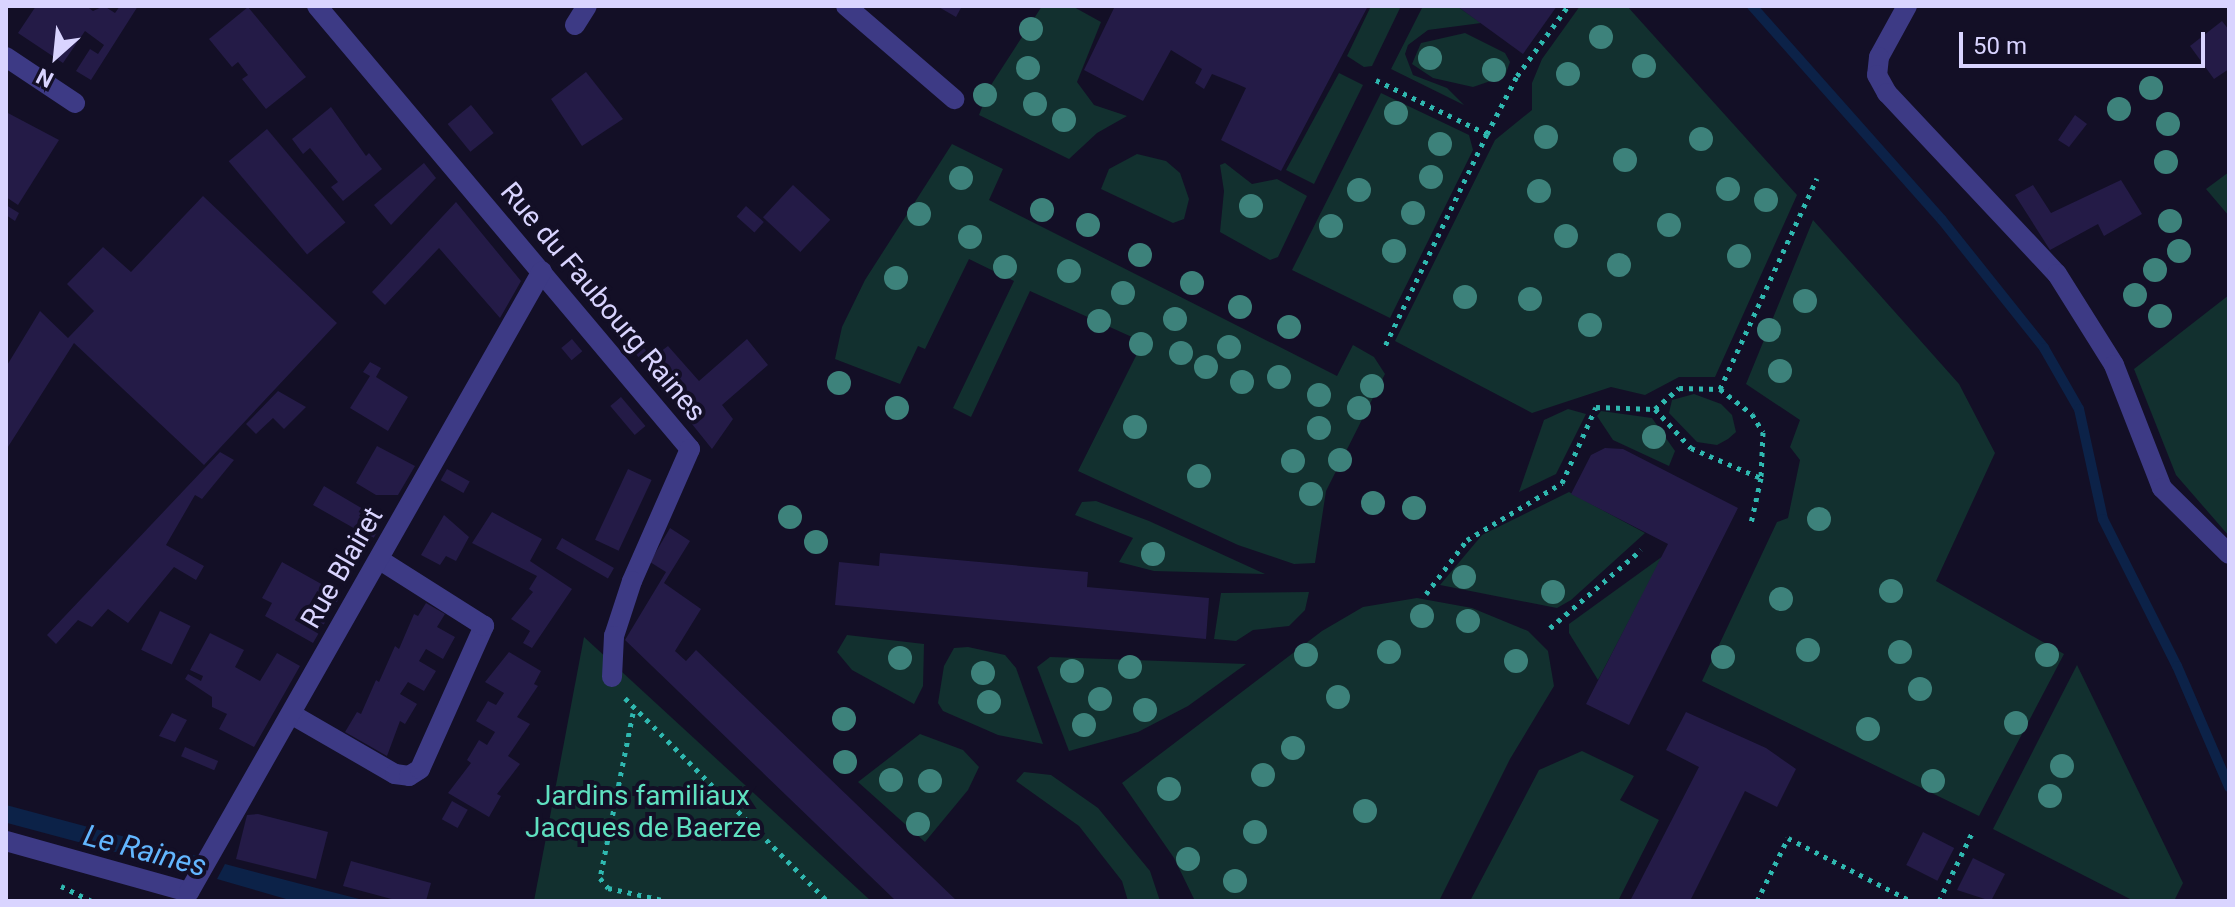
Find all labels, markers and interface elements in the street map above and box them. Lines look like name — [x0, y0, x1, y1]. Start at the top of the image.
north arrow — [16, 16, 96, 96]
scale bar — [1963, 16, 2209, 66]
text: 50 m — [1973, 32, 2027, 60]
text: N — [32, 63, 57, 92]
street label: Rue du Faubourg Raines — [493, 176, 713, 428]
street label: Rue Blairet — [294, 502, 390, 634]
park label: Jardins familiaux Jacques de Baerze — [525, 779, 761, 845]
water label: Le Raines — [80, 817, 210, 885]

